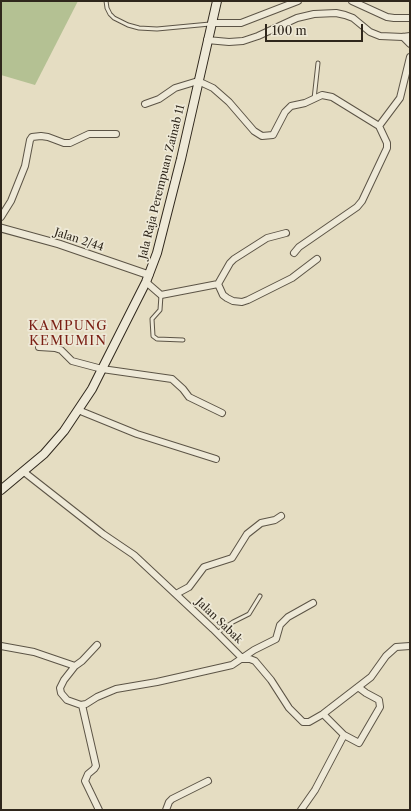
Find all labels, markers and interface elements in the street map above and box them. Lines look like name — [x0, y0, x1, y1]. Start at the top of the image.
scale bar — [267, 16, 365, 42]
text: 100 m — [272, 23, 307, 38]
street label: Jala Raja Perempuan Zainab 11 — [136, 103, 188, 261]
street label: Jalan 2/44 — [53, 226, 105, 254]
district label: KAMPUNG KEMUMIN — [28, 318, 108, 349]
street label: Jalan Sabak — [193, 596, 245, 646]

